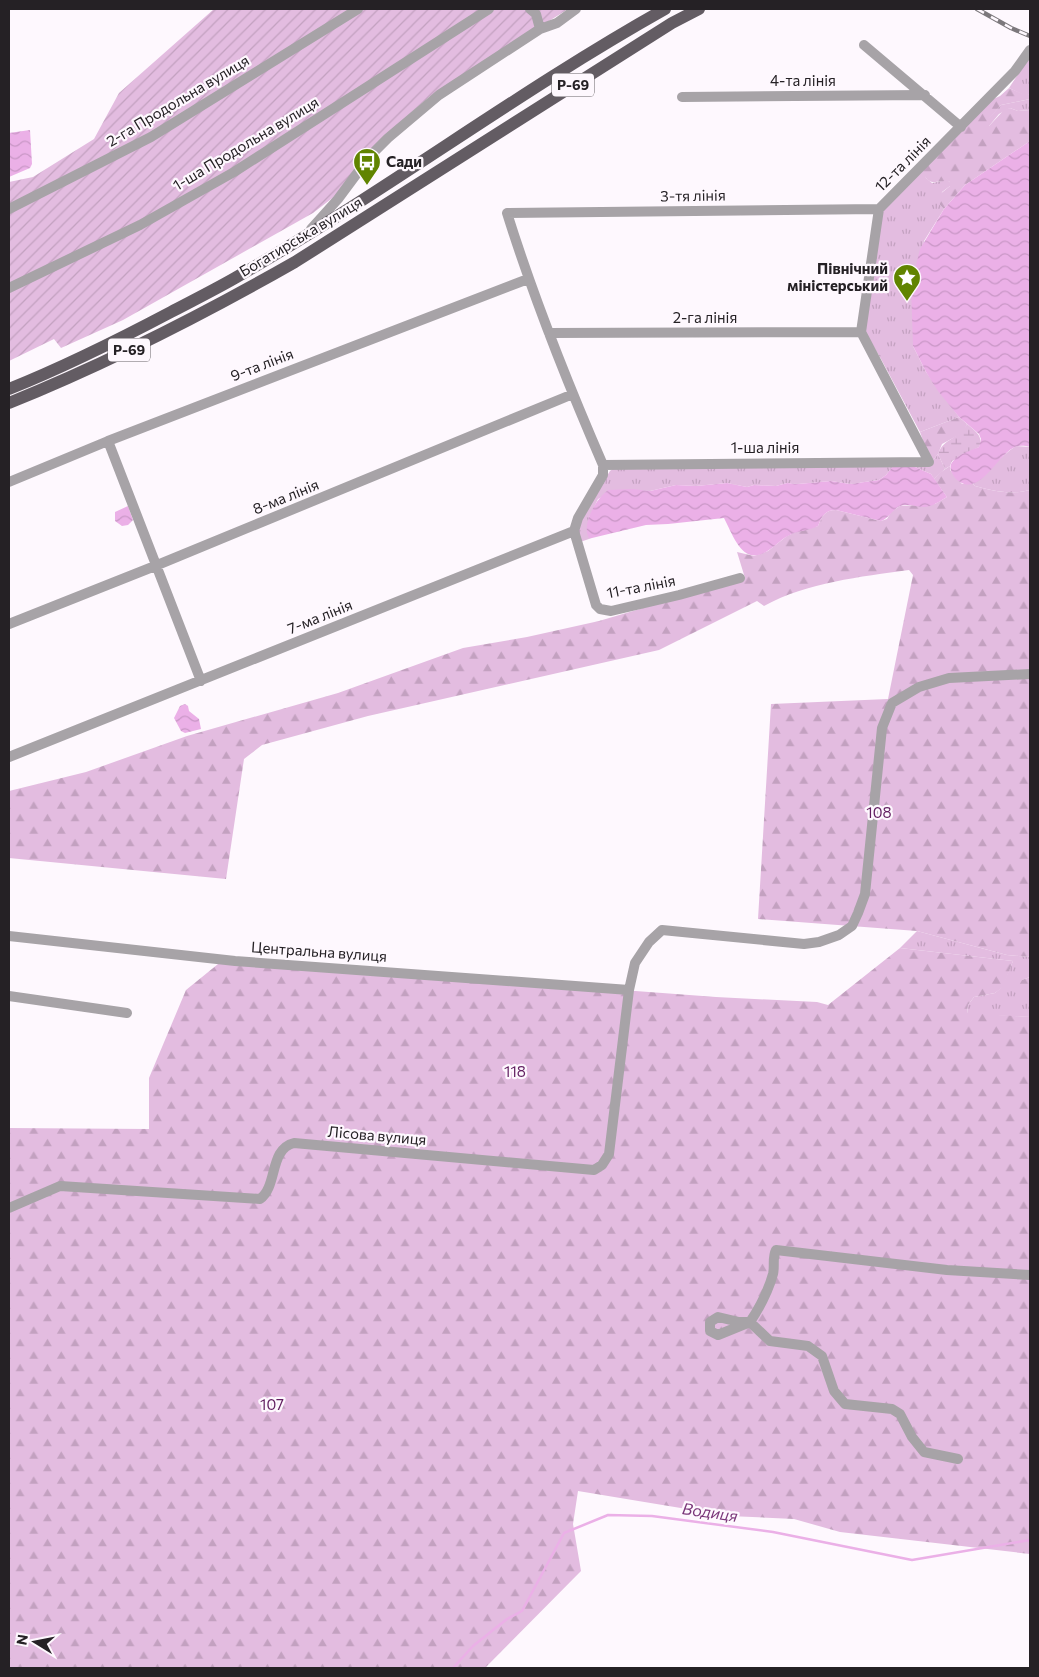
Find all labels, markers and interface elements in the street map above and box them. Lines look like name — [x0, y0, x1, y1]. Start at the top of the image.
street label: 2-га Продольна вулиця — [103, 50, 252, 150]
street label: 4-та лінія — [770, 71, 836, 89]
road number: Р-69 — [552, 74, 594, 96]
street label: 1-ша Продольна вулиця — [169, 92, 322, 194]
street label: 12-та лінія — [871, 132, 934, 195]
bus stop icon: Сади — [352, 147, 382, 186]
place label: Сади — [386, 152, 422, 170]
street label: 3-тя лінія — [660, 185, 726, 205]
street label: Богатирська вулиця — [236, 192, 365, 280]
place label: Північний міністерський — [787, 259, 888, 294]
place icon: Північний міністерський — [892, 263, 922, 302]
street label: 2-га лінія — [673, 308, 737, 326]
road number: Р-69 — [108, 338, 150, 362]
street label: 9-та лінія — [228, 344, 296, 384]
street label: 1-ша лінія — [731, 438, 799, 456]
street label: 8-ма лінія — [250, 475, 321, 517]
street label: 11-та лінія — [605, 571, 677, 602]
street label: 7-ма лінія — [285, 595, 355, 637]
park label: 108 — [866, 803, 892, 821]
street label: Центральна вулиця — [251, 937, 388, 965]
park label: 118 — [504, 1062, 526, 1080]
street label: Лісова вулиця — [327, 1122, 427, 1148]
park label: 107 — [260, 1395, 284, 1413]
water label: Водиця — [681, 1498, 739, 1525]
north arrow — [10, 1617, 60, 1667]
text: N — [12, 1633, 31, 1646]

